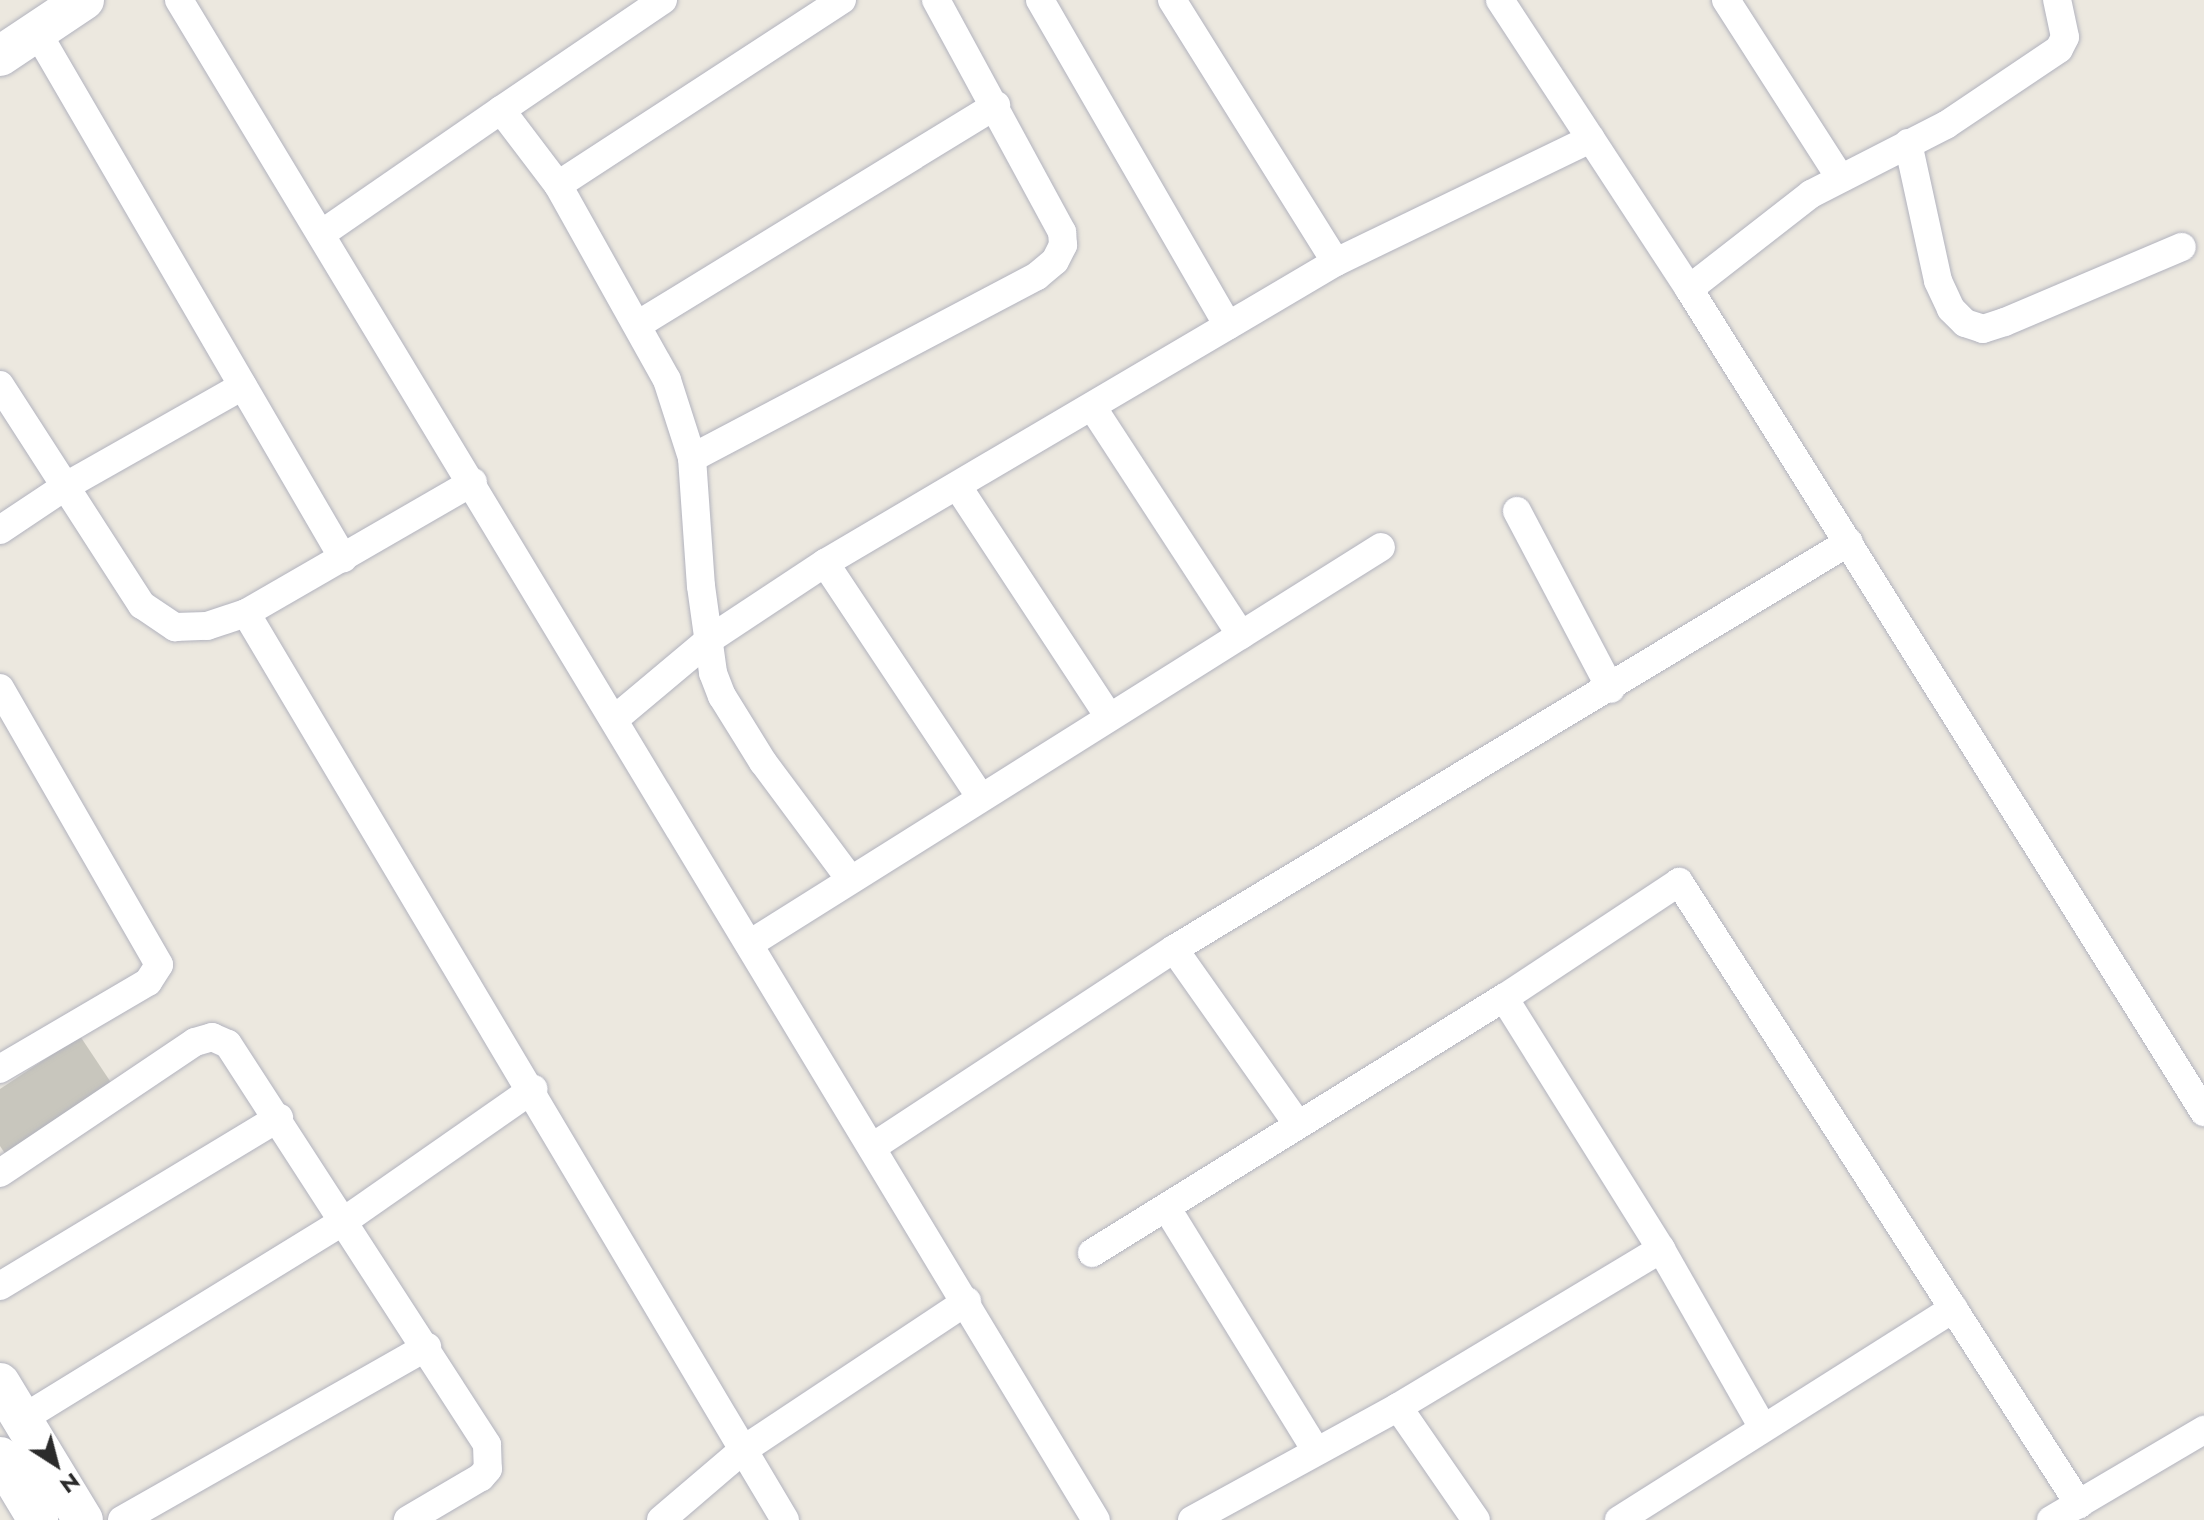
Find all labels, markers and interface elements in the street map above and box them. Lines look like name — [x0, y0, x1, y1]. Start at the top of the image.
north arrow — [16, 1424, 96, 1504]
text: N — [54, 1465, 87, 1501]

